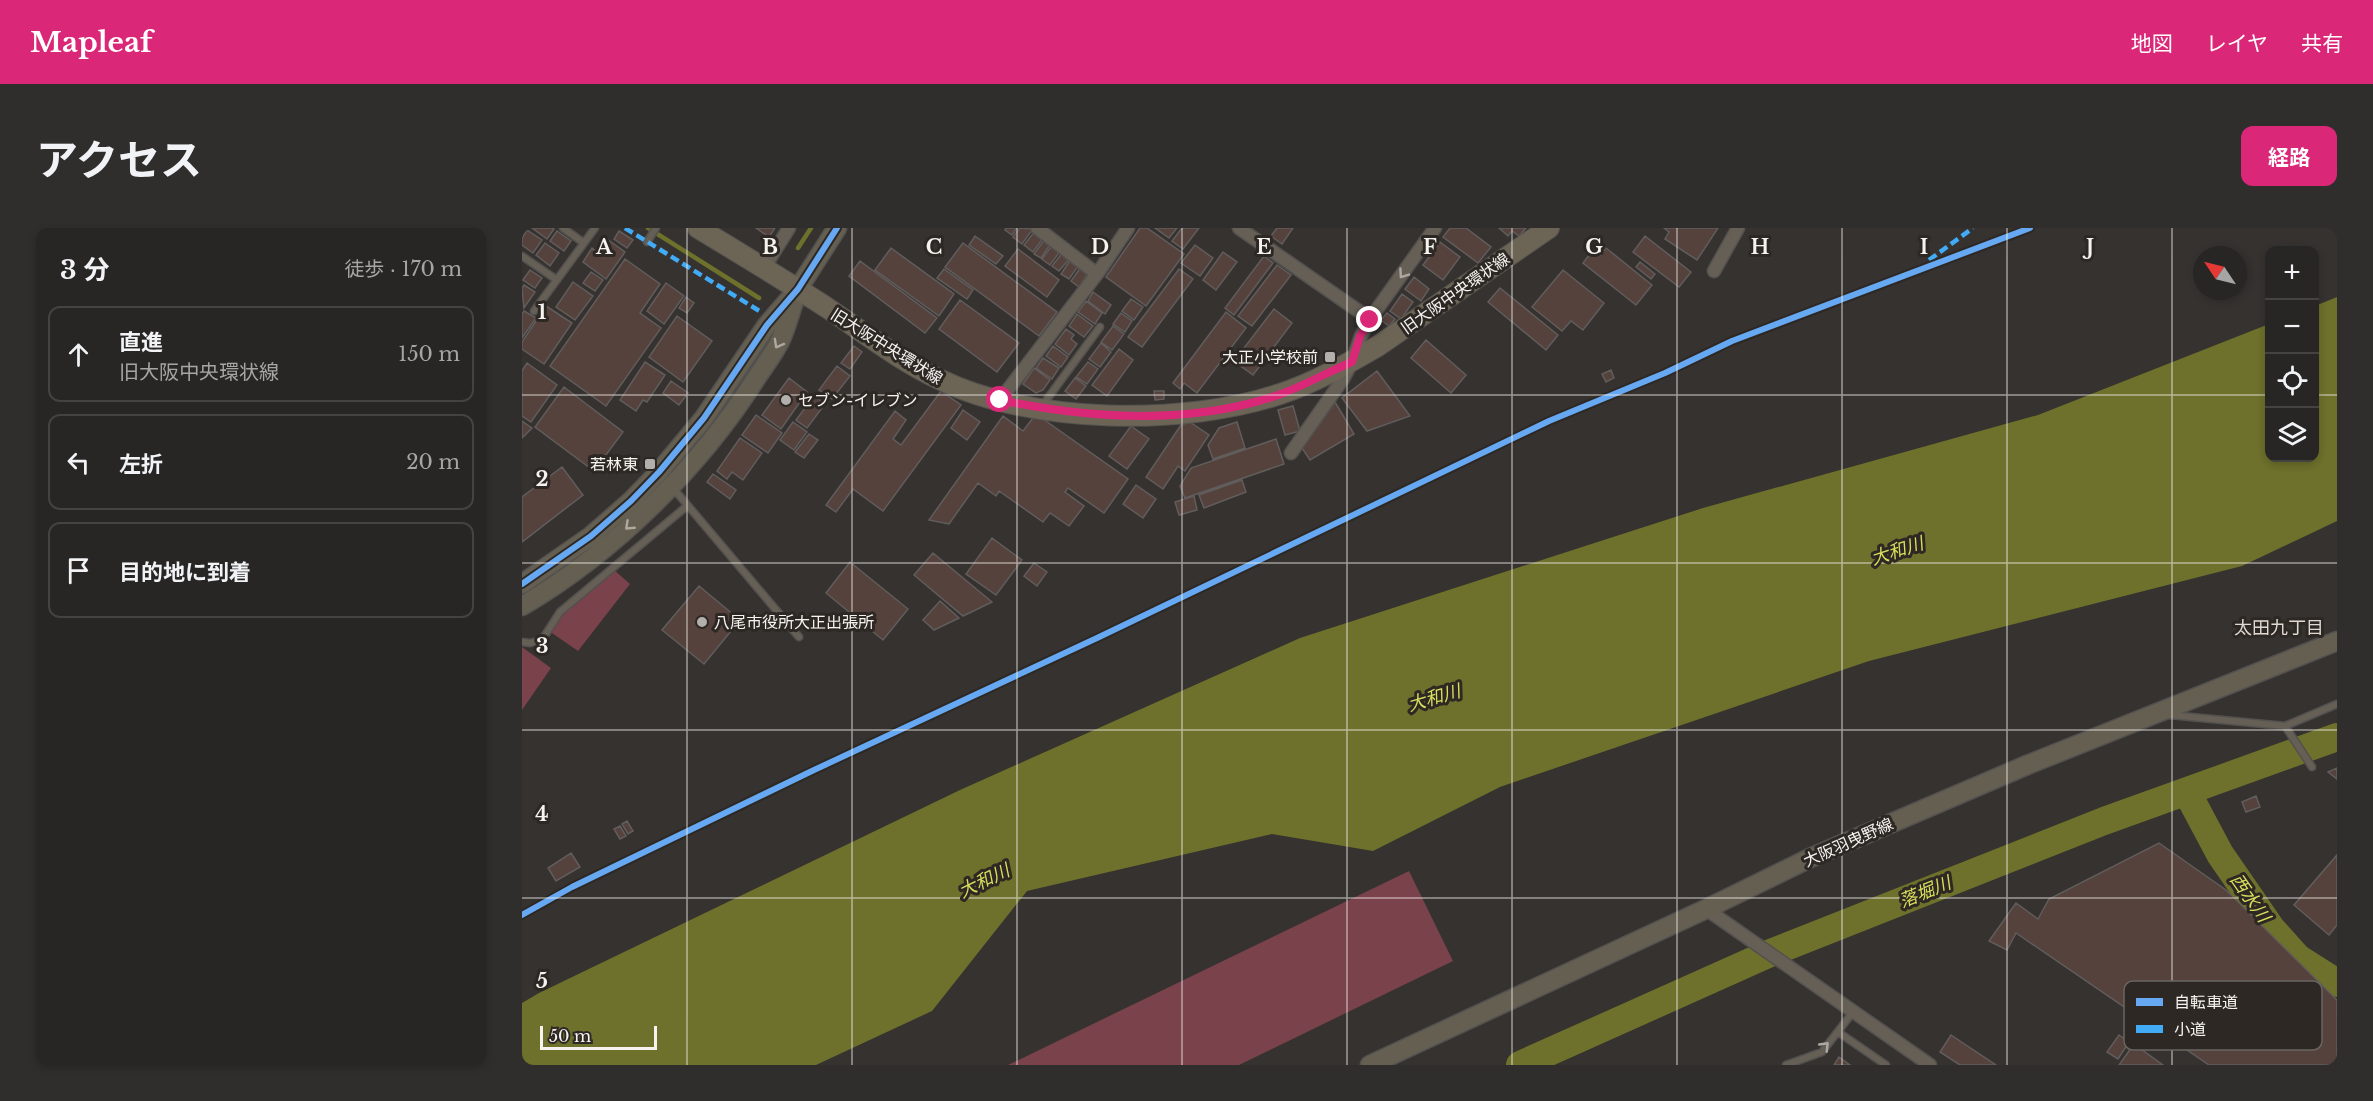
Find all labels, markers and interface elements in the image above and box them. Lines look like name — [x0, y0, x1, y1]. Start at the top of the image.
text: Mapleaf — [30, 25, 152, 60]
text: 地図 — [2131, 31, 2173, 57]
text: レイヤ — [2206, 31, 2268, 57]
text: 共有 — [2301, 31, 2343, 57]
button: 経路 — [2241, 126, 2337, 186]
text: アクセス — [36, 134, 202, 186]
text: A — [595, 235, 613, 259]
text: B — [762, 235, 778, 259]
text: C — [926, 235, 942, 259]
text: D — [1091, 235, 1109, 259]
text: E — [1256, 235, 1272, 259]
text: F — [1423, 235, 1437, 259]
text: G — [1585, 235, 1603, 259]
text: H — [1751, 235, 1770, 259]
text: I — [1920, 235, 1928, 259]
text: J — [2082, 235, 2094, 259]
north arrow — [2193, 246, 2247, 300]
map controls — [2265, 246, 2319, 462]
button: + — [2265, 246, 2319, 300]
street label: 旧大阪中央環状線 — [1397, 248, 1513, 338]
text: 3 分 — [60, 254, 109, 286]
text: 徒歩 · 170 m — [344, 257, 462, 281]
one-way arrow — [1399, 267, 1410, 278]
text: 1 — [538, 300, 547, 324]
button: − — [2265, 300, 2319, 354]
street label: 旧大阪中央環状線 — [827, 304, 947, 388]
route end — [1356, 306, 1382, 332]
text: 直進 — [119, 329, 163, 356]
icon: ahead — [62, 338, 95, 371]
one-way arrow — [774, 338, 785, 348]
text: 150 m — [398, 342, 460, 366]
place label: 大正小学校前 — [1222, 347, 1318, 367]
marker: 大正小学校前 — [1323, 350, 1337, 364]
button: locate — [2265, 354, 2319, 408]
text: 旧大阪中央環状線 — [119, 360, 279, 384]
route start — [986, 386, 1012, 412]
place label: セブン-イレブン — [798, 390, 917, 410]
marker: セブン-イレブン — [779, 393, 793, 407]
button: layers — [2265, 408, 2319, 462]
icon: left — [62, 446, 95, 479]
text: 20 m — [406, 450, 460, 474]
text: 左折 — [119, 451, 163, 478]
place label: 若林東 — [590, 454, 638, 474]
marker: 若林東 — [643, 457, 657, 471]
text: 2 — [535, 467, 549, 491]
one-way arrow — [626, 519, 637, 530]
water label: 大和川 — [1868, 532, 1928, 570]
icon: arrive — [62, 554, 95, 587]
text: 目的地に到着 — [119, 559, 251, 586]
place label: 八尾市役所大正出張所 — [714, 612, 874, 632]
marker: 八尾市役所大正出張所 — [695, 615, 709, 629]
district label: 太田九丁目 — [2234, 617, 2324, 639]
text: 3 — [536, 634, 548, 658]
water label: 大和川 — [1405, 679, 1465, 716]
text: 4 — [535, 802, 549, 826]
street label: 大阪羽曳野線 — [1800, 813, 1896, 871]
water label: 大和川 — [955, 858, 1015, 903]
water label: 西水川 — [2226, 870, 2276, 928]
water label: 落堀川 — [1896, 871, 1956, 912]
text: 5 — [536, 969, 548, 993]
legend — [2124, 981, 2322, 1050]
text: 自転車道 — [2174, 992, 2238, 1012]
text: 小道 — [2174, 1019, 2206, 1039]
scale bar — [540, 1023, 657, 1050]
text: 50 m — [549, 1026, 591, 1046]
one-way arrow — [1818, 1043, 1829, 1053]

